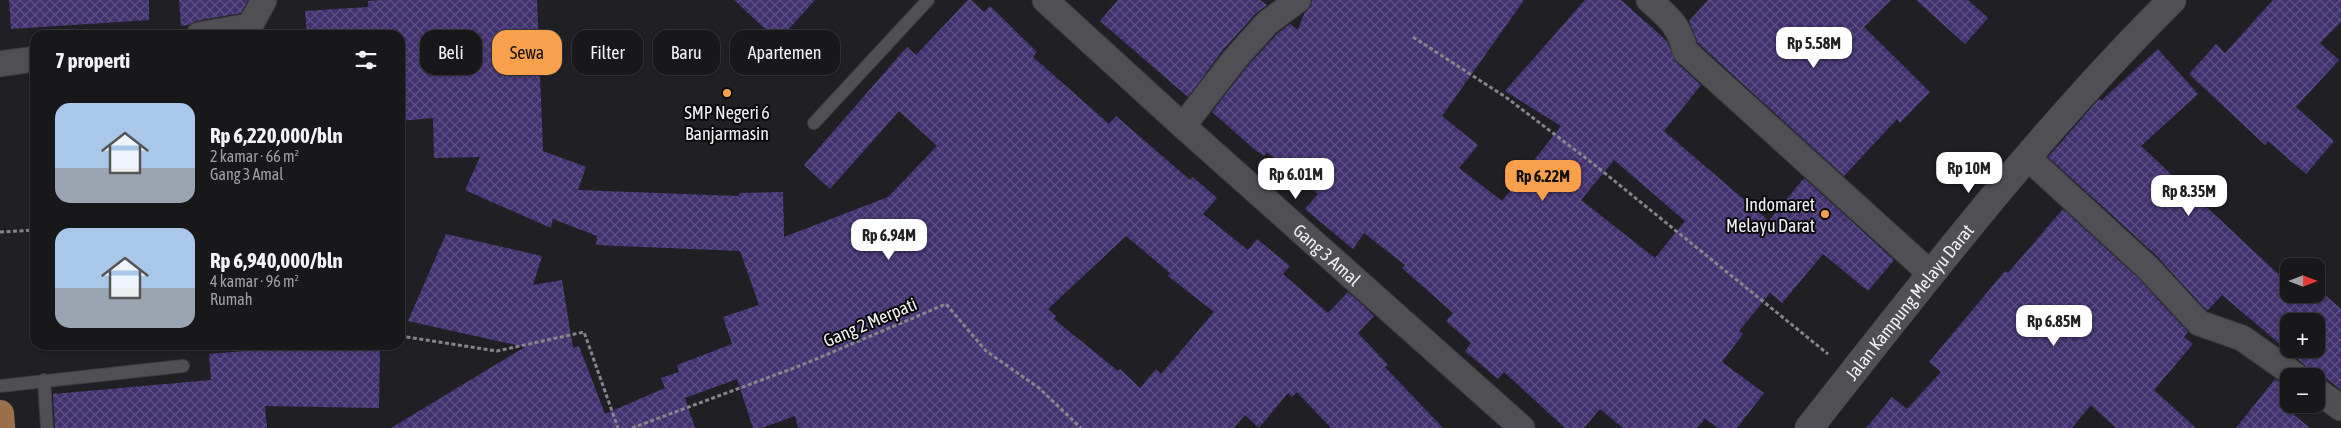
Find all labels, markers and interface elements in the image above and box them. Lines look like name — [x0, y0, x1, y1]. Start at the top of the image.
pin: Rp 5.58M — [1762, 27, 1866, 69]
chip: Beli — [420, 30, 482, 75]
chip: Sewa — [492, 30, 562, 75]
chip: Filter — [572, 30, 643, 75]
chip: Baru — [653, 30, 720, 75]
chip: Apartemen — [730, 30, 840, 75]
text: Rp 5.58M — [1787, 34, 1841, 52]
icon: filters — [352, 46, 380, 74]
text: 7 properti — [55, 48, 130, 72]
marker: SMP Negeri 6 Banjarmasin — [721, 87, 733, 99]
place label: SMP Negeri 6 Banjarmasin — [684, 102, 770, 144]
icon: home — [95, 123, 155, 183]
text: Rp 6,220,000/bln — [210, 123, 343, 147]
text: 2 kamar · 66 m² — [210, 147, 299, 165]
pin: Rp 10M — [1928, 152, 2010, 194]
pin: Rp 6.01M — [1244, 158, 1348, 200]
text: Rp 10M — [1947, 159, 1991, 177]
pin: Rp 6.22M — [1491, 160, 1595, 202]
text: Gang 3 Amal — [210, 165, 284, 183]
text: Rp 6.01M — [1269, 165, 1323, 183]
text: Rp 6.22M — [1516, 167, 1570, 185]
pin: Rp 8.35M — [2137, 174, 2241, 217]
text: Rp 8.35M — [2162, 182, 2216, 200]
place label: Indomaret Melayu Darat — [1726, 194, 1815, 236]
marker: Indomaret Melayu Darat — [1819, 208, 1831, 220]
pin: Rp 6.94M — [837, 218, 941, 261]
street label: Gang 3 Amal — [1289, 219, 1365, 290]
street label: Jalan Kampung Melayu Darat — [1840, 220, 1978, 384]
text: Rp 6.94M — [862, 226, 916, 244]
icon: home — [95, 248, 155, 308]
text: Rp 6,940,000/bln — [210, 248, 343, 272]
north arrow — [2280, 258, 2325, 302]
map controls — [2280, 258, 2325, 413]
text: 4 kamar · 96 m² — [210, 272, 299, 290]
text: Rumah — [210, 290, 252, 308]
street label: Gang 2 Merpati — [820, 293, 920, 351]
pin: Rp 6.85M — [2002, 304, 2106, 347]
text: Rp 6.85M — [2027, 312, 2081, 330]
button: + — [2280, 313, 2325, 358]
button: − — [2280, 368, 2325, 413]

